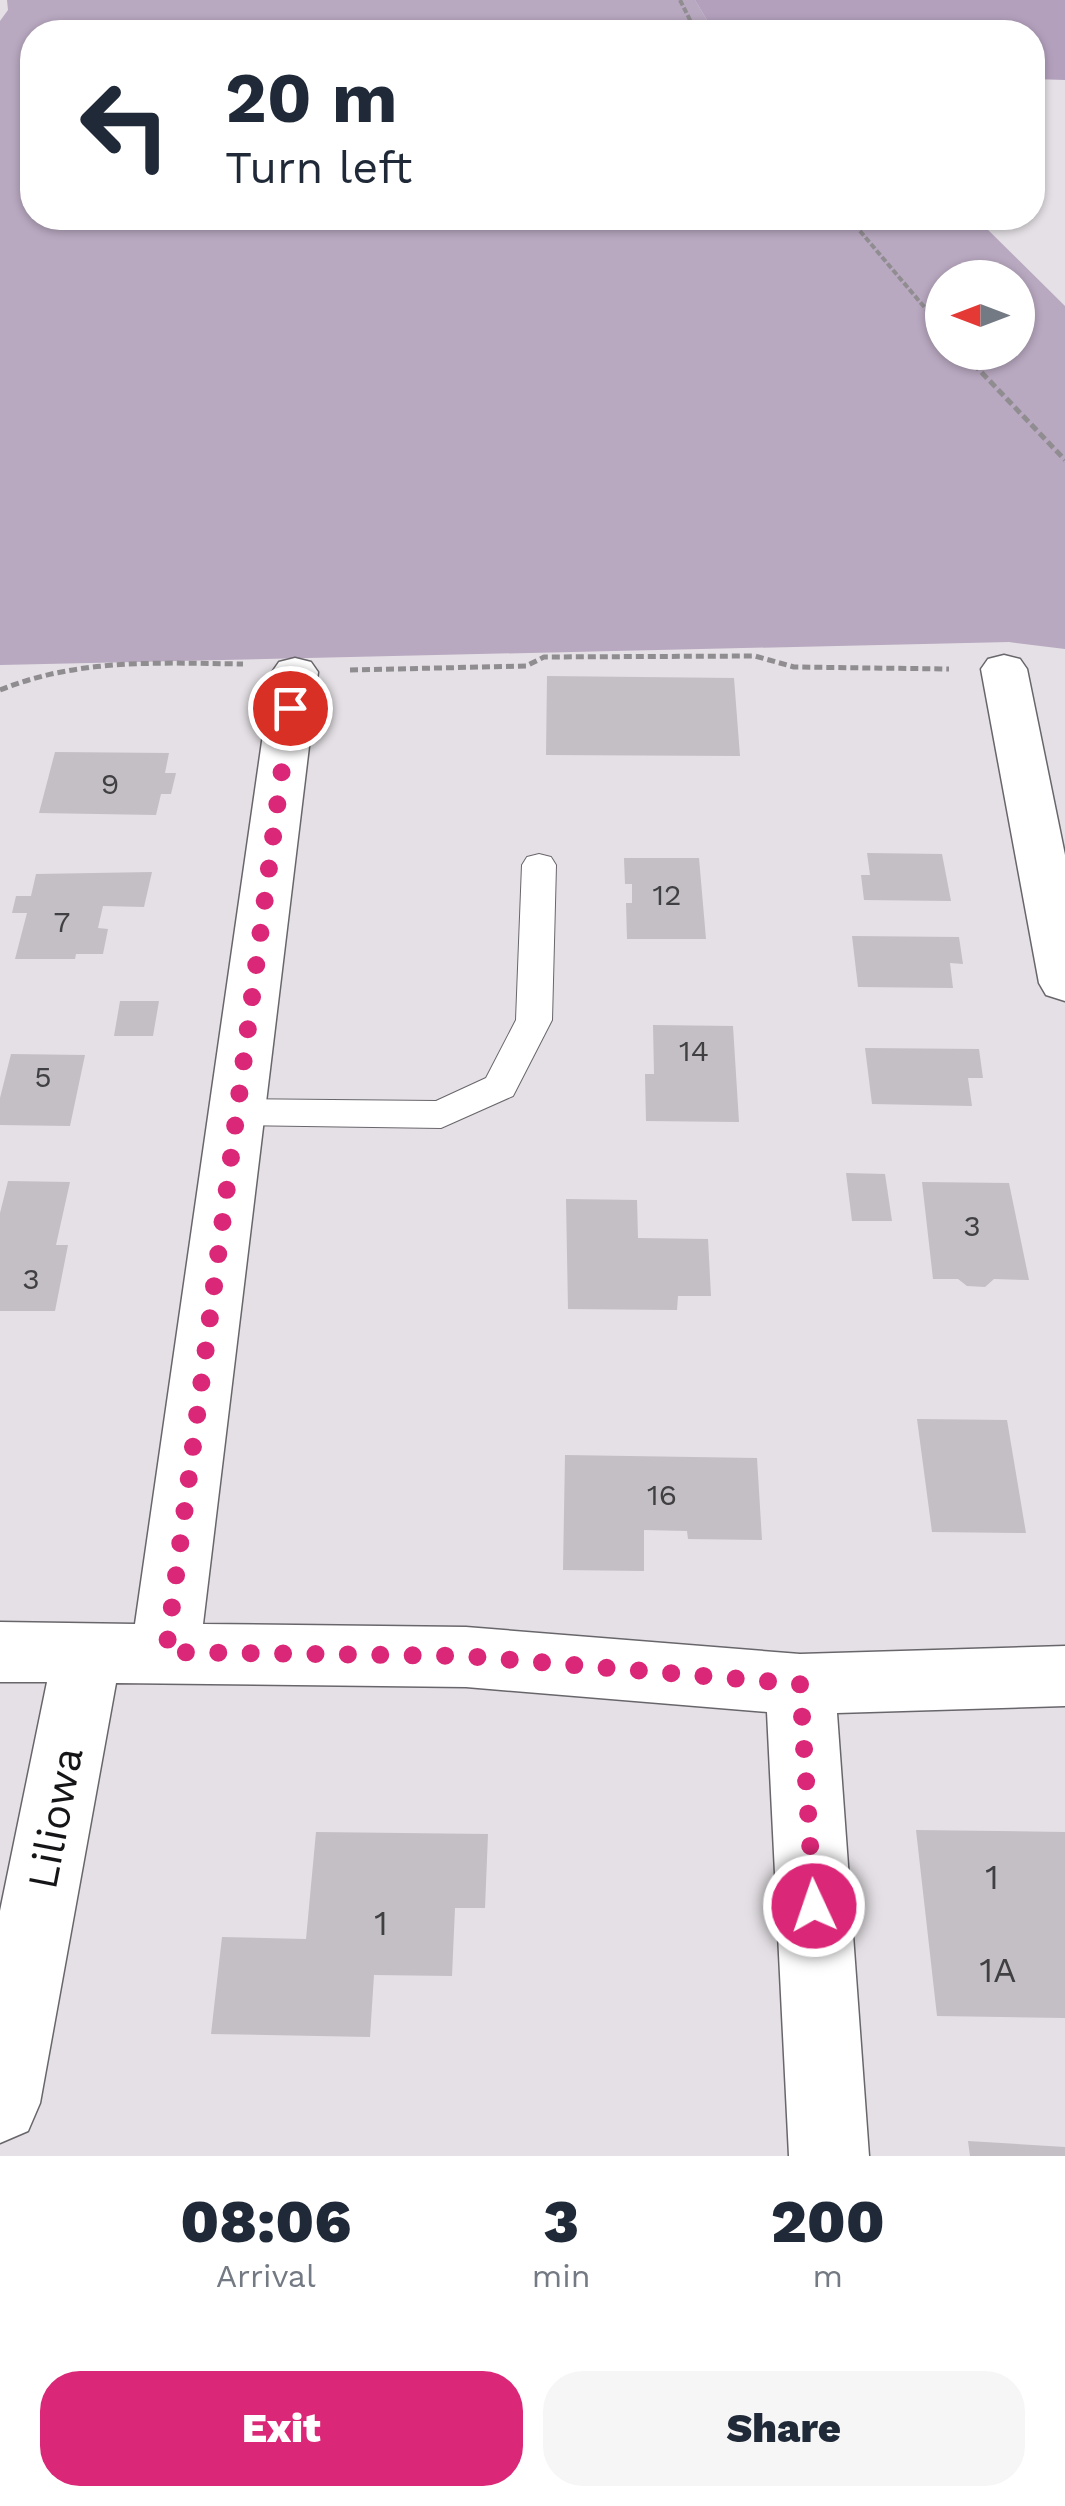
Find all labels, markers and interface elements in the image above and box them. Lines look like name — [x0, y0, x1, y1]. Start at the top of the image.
text: 20 m — [225, 57, 398, 139]
icon: left — [60, 60, 190, 190]
text: Turn left — [225, 141, 412, 194]
north arrow — [925, 260, 1035, 370]
map controls — [925, 260, 1035, 370]
pin — [248, 666, 333, 751]
icon: arrive — [263, 681, 318, 736]
house number: 9 — [101, 766, 119, 801]
house number: 12 — [652, 877, 682, 912]
house number: 7 — [54, 904, 70, 939]
house number: 14 — [679, 1033, 709, 1068]
house number: 5 — [34, 1059, 52, 1094]
house number: 3 — [963, 1208, 981, 1243]
house number: 3 — [22, 1261, 40, 1296]
house number: 16 — [647, 1477, 677, 1512]
street label: Liliowa — [17, 1743, 93, 1893]
position arrow — [762, 1854, 866, 1958]
house number: 1 — [985, 1856, 999, 1898]
house number: 1 — [374, 1902, 388, 1944]
house number: 1A — [980, 1949, 1016, 1991]
text: 08:06 — [180, 2186, 352, 2257]
text: 3 — [543, 2186, 579, 2257]
text: 200 — [771, 2186, 885, 2257]
text: Arrival — [216, 2257, 316, 2295]
text: min — [532, 2257, 590, 2295]
text: m — [812, 2257, 843, 2295]
button: Exit — [40, 2371, 523, 2486]
button: Share — [543, 2371, 1025, 2486]

